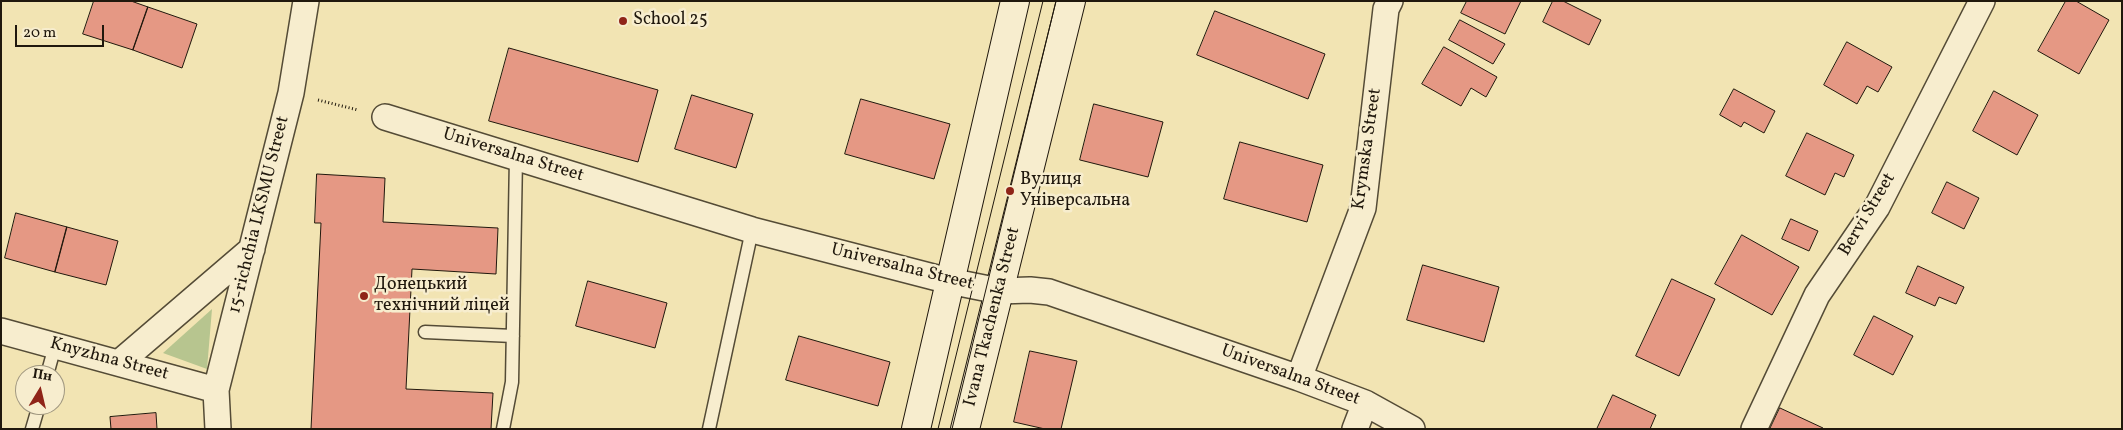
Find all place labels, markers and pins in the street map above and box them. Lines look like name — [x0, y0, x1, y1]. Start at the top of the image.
place label: School 25 — [633, 10, 708, 32]
marker: School 25 — [617, 15, 629, 27]
place label: Вулиця Універсальна — [1020, 170, 1130, 212]
marker: Вулиця Універсальна — [1004, 185, 1016, 197]
place label: Донецький технічний ліцей — [374, 275, 510, 318]
marker: Донецький технічний ліцей — [358, 290, 370, 302]

